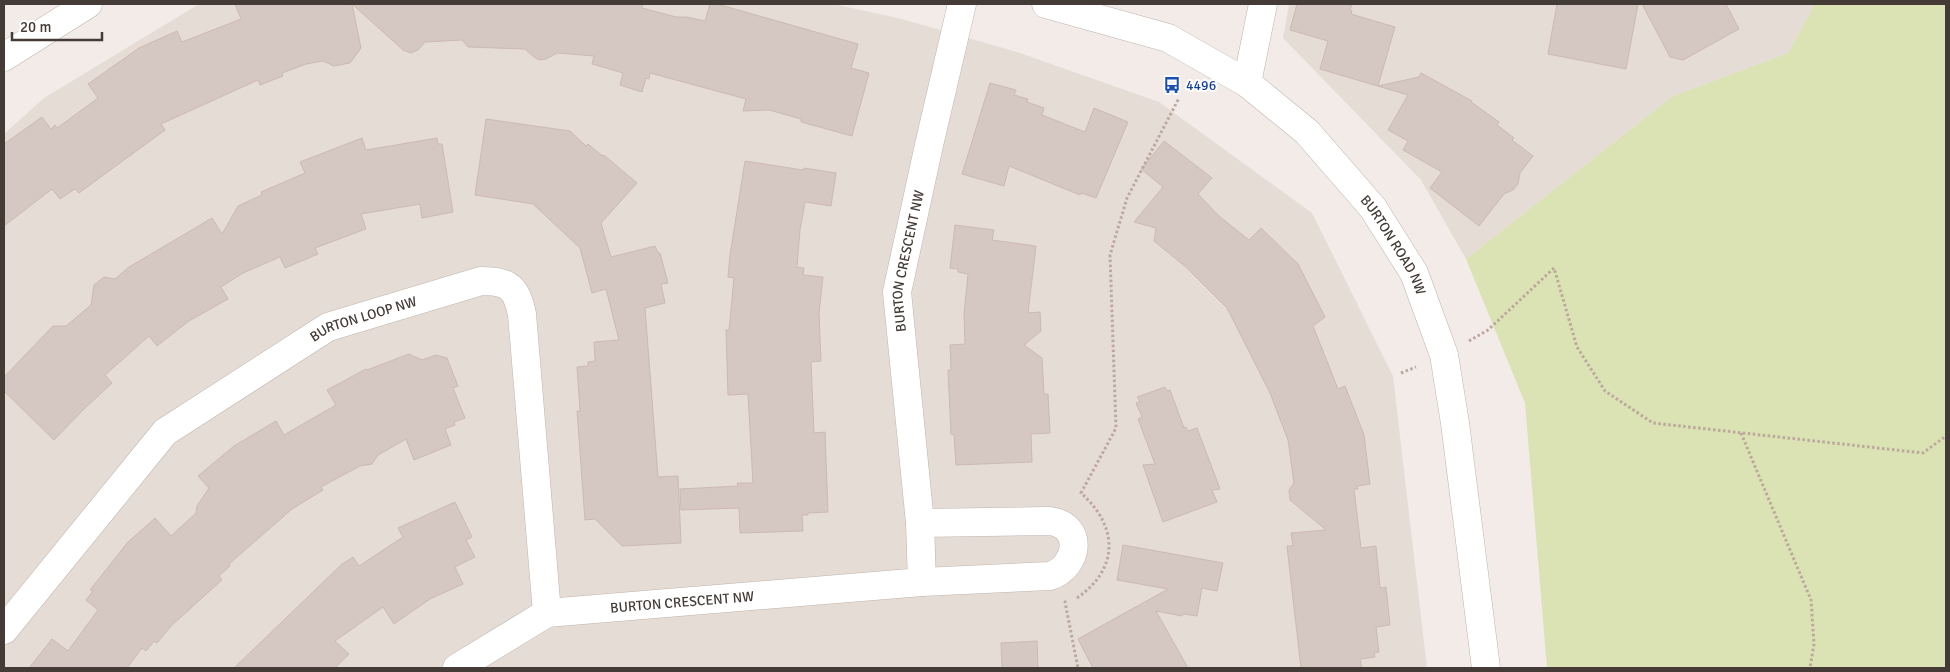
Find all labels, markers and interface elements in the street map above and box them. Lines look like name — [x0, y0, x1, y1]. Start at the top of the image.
scale bar — [12, 10, 102, 42]
text: 20 m — [20, 18, 51, 36]
bus stop icon: 4496 — [1162, 75, 1182, 95]
place label: 4496 — [1186, 77, 1216, 94]
street label: BURTON CRESCENT NW — [889, 188, 928, 333]
street label: BURTON ROAD NW — [1357, 192, 1429, 297]
street label: BURTON LOOP NW — [307, 293, 419, 346]
street label: BURTON CRESCENT NW — [610, 588, 755, 617]

